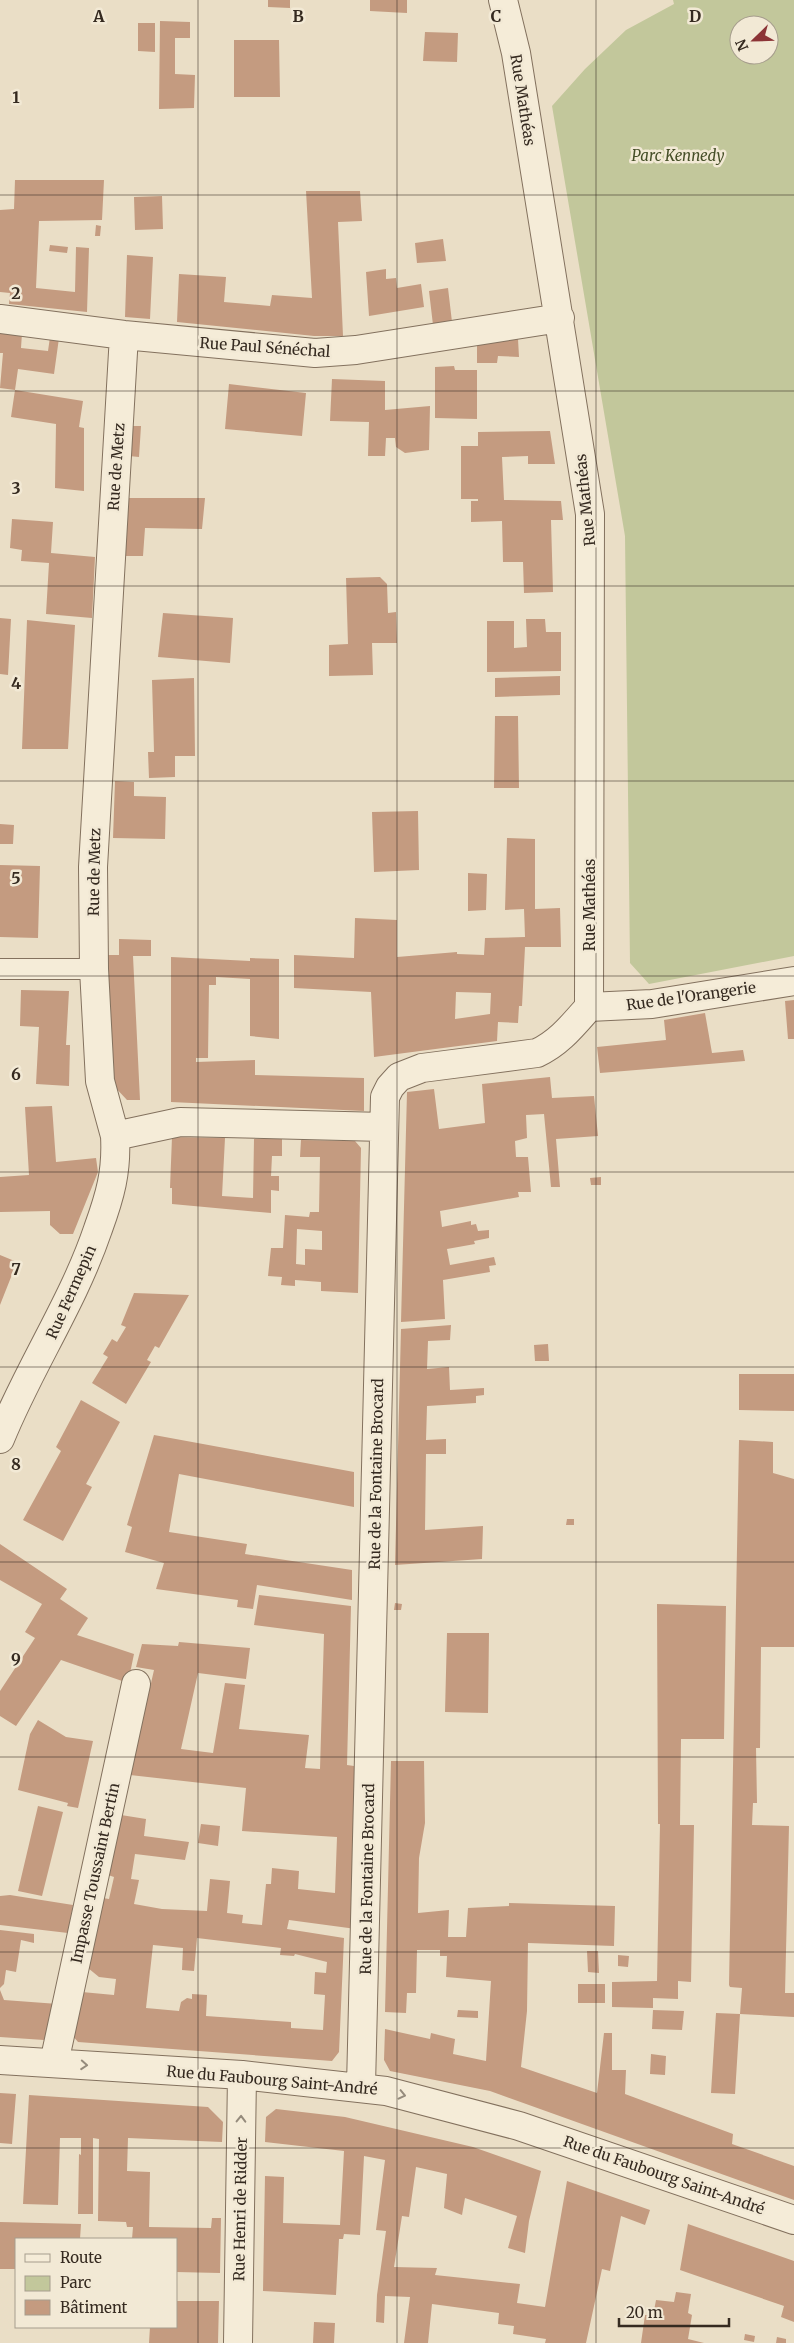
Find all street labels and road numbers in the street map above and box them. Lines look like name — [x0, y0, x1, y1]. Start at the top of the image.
street label: Rue Mathéas — [506, 53, 540, 147]
street label: Rue Paul Sénéchal — [199, 333, 331, 361]
street label: Rue de Metz — [103, 422, 129, 512]
street label: Rue Mathéas — [571, 453, 599, 547]
street label: Rue de Metz — [84, 828, 104, 916]
street label: Rue Mathéas — [580, 859, 599, 951]
street label: Rue de l'Orangerie — [625, 977, 757, 1015]
street label: Rue Fermepin — [42, 1242, 100, 1342]
street label: Rue de la Fontaine Brocard — [365, 1378, 387, 1570]
street label: Impasse Toussaint Bertin — [67, 1781, 123, 1965]
street label: Rue de la Fontaine Brocard — [356, 1783, 378, 1975]
street label: Rue du Faubourg Saint-André — [166, 2061, 378, 2099]
street label: Rue du Faubourg Saint-André — [561, 2132, 767, 2218]
street label: Rue Henri de Ridder — [229, 2136, 251, 2281]

